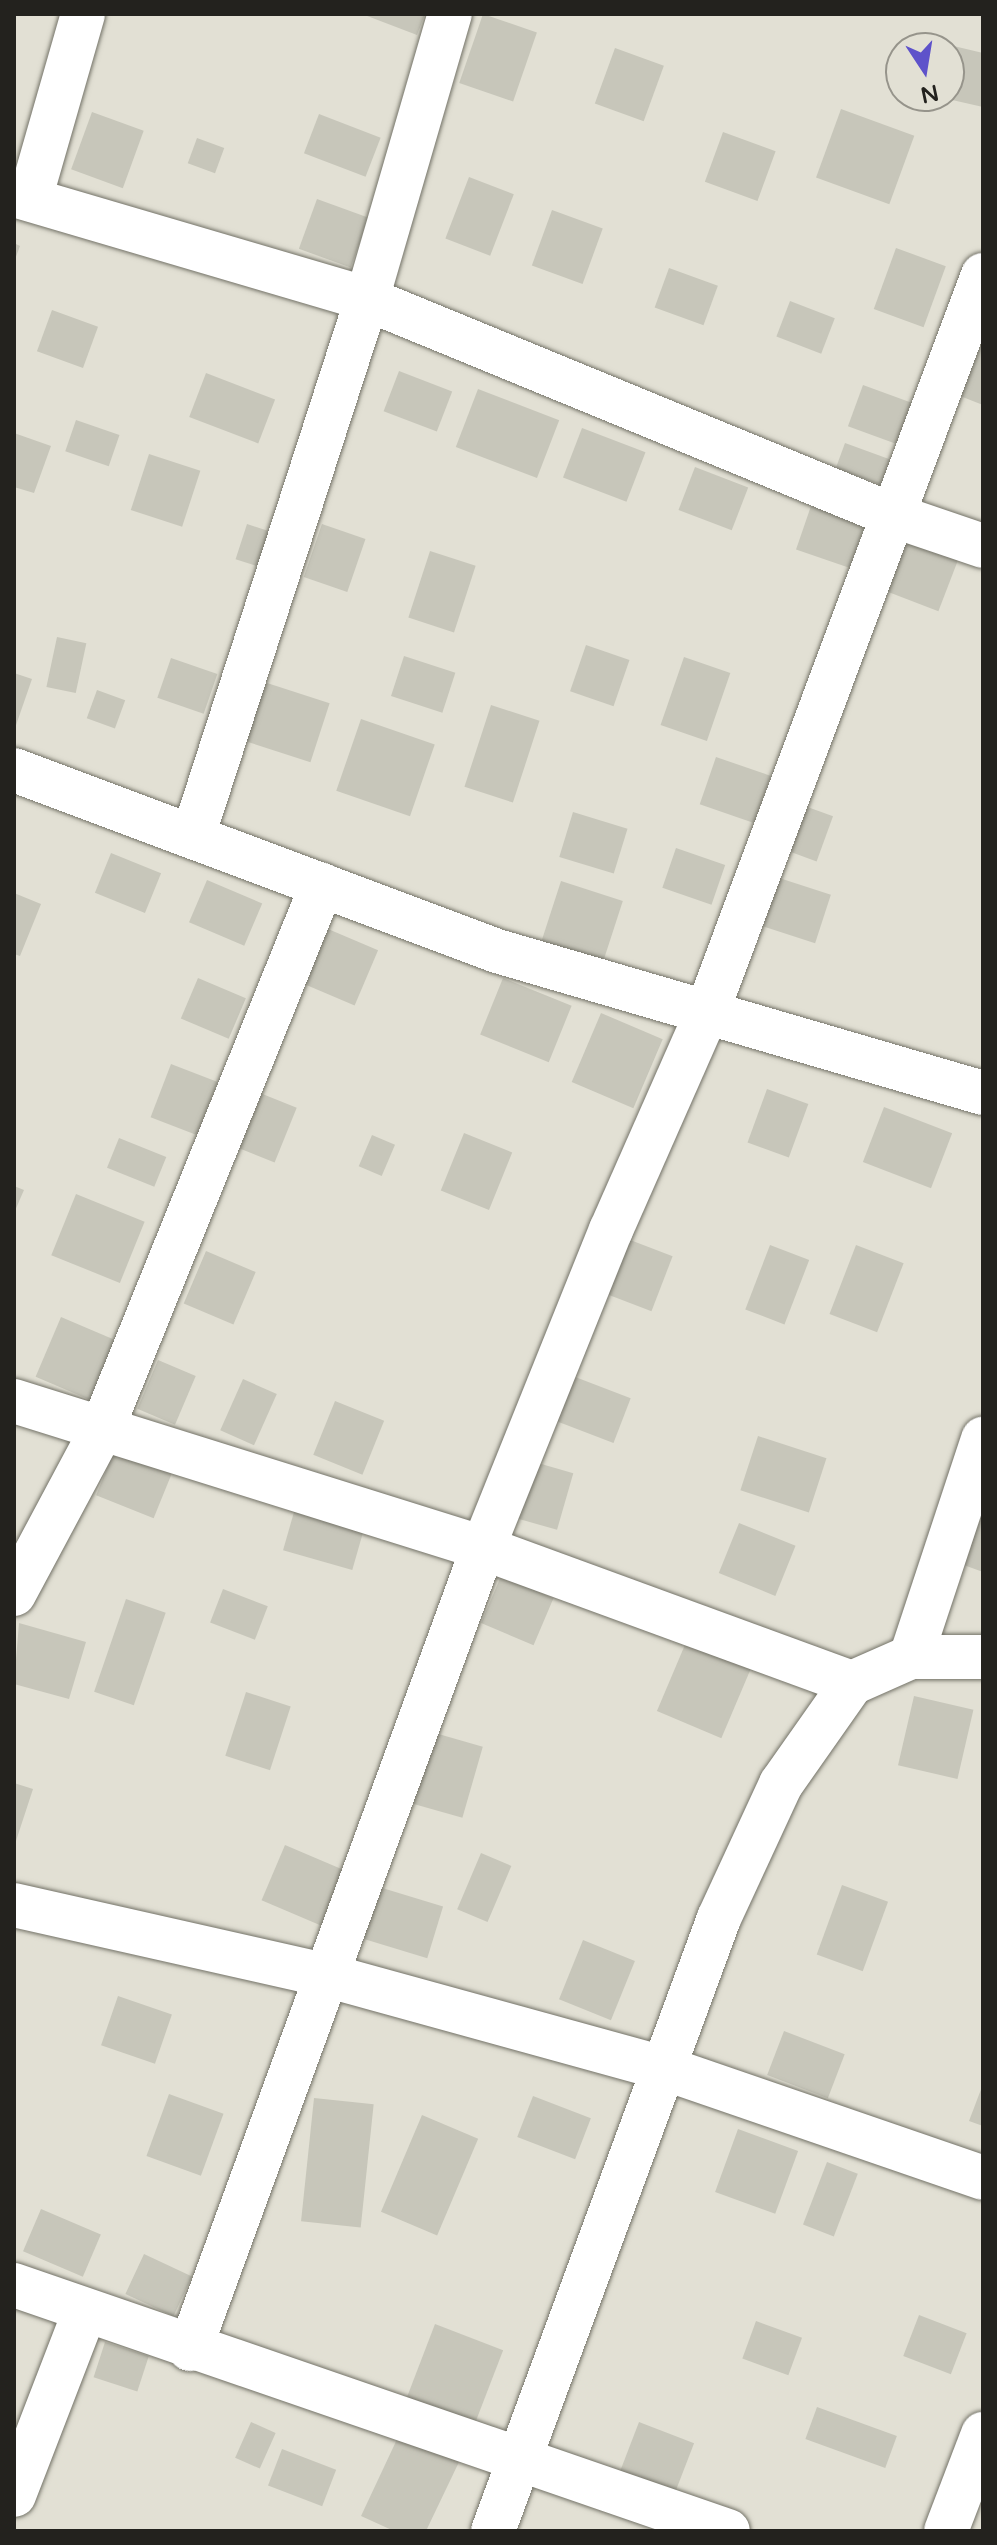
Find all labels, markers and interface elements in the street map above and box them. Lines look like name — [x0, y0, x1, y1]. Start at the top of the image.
north arrow — [885, 32, 965, 112]
text: N — [918, 79, 941, 108]

